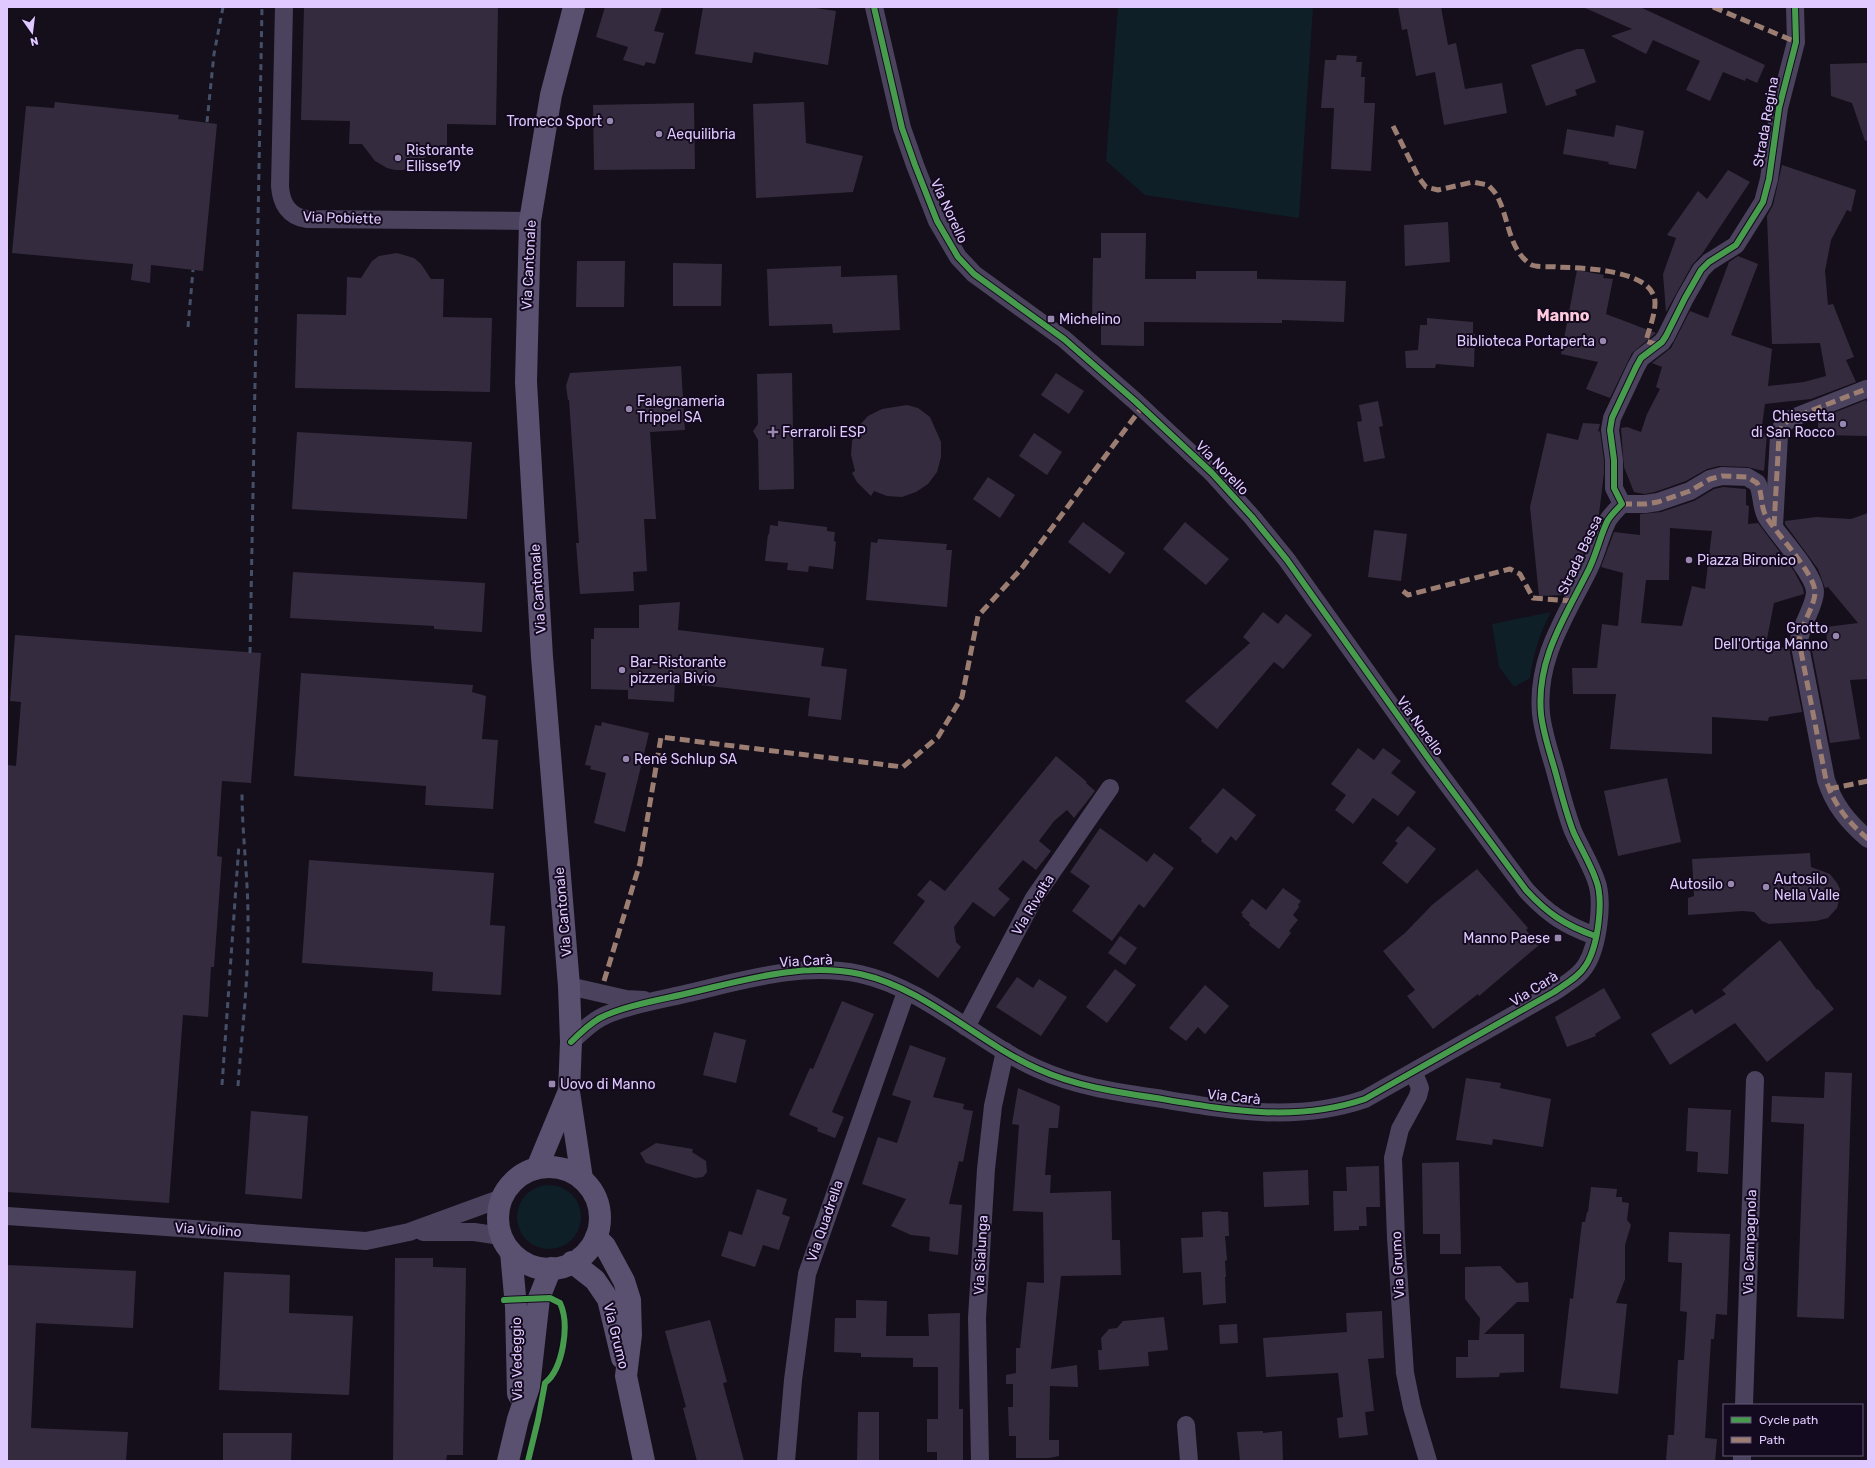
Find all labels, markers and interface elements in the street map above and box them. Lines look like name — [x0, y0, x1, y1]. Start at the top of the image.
north arrow — [12, 12, 52, 52]
text: N — [29, 34, 40, 49]
street label: Strada Regina — [1750, 75, 1782, 169]
place label: Tromeco Sport — [506, 113, 603, 130]
marker: Tromeco Sport — [605, 116, 615, 126]
place label: Aequilibria — [667, 126, 736, 143]
marker: Aequilibria — [654, 129, 664, 139]
place label: Ristorante Ellisse19 — [406, 142, 474, 175]
marker: Ristorante Ellisse19 — [393, 153, 403, 163]
street label: Via Norello — [927, 176, 971, 246]
street label: Via Pobiette — [302, 208, 382, 228]
street label: Via Cantonale — [518, 219, 540, 310]
district label: Manno — [1536, 306, 1590, 325]
place label: Michelino — [1059, 311, 1121, 328]
marker: Michelino — [1046, 314, 1056, 324]
place label: Biblioteca Portaperta — [1457, 333, 1595, 350]
marker: Biblioteca Portaperta — [1598, 336, 1608, 346]
place label: Falegnameria Trippel SA — [637, 393, 725, 426]
marker: Falegnameria Trippel SA — [624, 404, 634, 414]
place label: Chiesetta di San Rocco — [1751, 408, 1835, 441]
marker: Chiesetta di San Rocco — [1838, 419, 1848, 429]
place label: Ferraroli ESP — [782, 424, 866, 441]
marker: Ferraroli ESP — [767, 426, 779, 438]
street label: Via Norello — [1192, 437, 1252, 499]
street label: Strada Bassa — [1554, 513, 1606, 597]
street label: Via Cantonale — [526, 543, 550, 635]
place label: Piazza Bironico — [1697, 552, 1796, 569]
marker: Piazza Bironico — [1684, 555, 1694, 565]
place label: Grotto Dell'Ortiga Manno — [1714, 620, 1828, 653]
marker: Grotto Dell'Ortiga Manno — [1831, 631, 1841, 641]
place label: Bar-Ristorante pizzeria Bivio — [630, 654, 727, 687]
marker: Bar-Ristorante pizzeria Bivio — [617, 665, 627, 675]
street label: Via Norello — [1393, 693, 1447, 759]
place label: René Schlup SA — [634, 751, 738, 768]
marker: René Schlup SA — [621, 754, 631, 764]
street label: Via Cantonale — [551, 866, 575, 958]
street label: Via Rivalta — [1008, 871, 1058, 939]
place label: Autosilo Nella Valle — [1774, 871, 1840, 904]
place label: Autosilo — [1670, 876, 1723, 893]
marker: Autosilo — [1726, 879, 1736, 889]
marker: Autosilo Nella Valle — [1761, 882, 1771, 892]
place label: Manno Paese — [1463, 930, 1550, 947]
marker: Manno Paese — [1553, 933, 1563, 943]
street label: Via Carà — [779, 951, 833, 971]
street label: Via Carà — [1507, 968, 1561, 1010]
place label: Uovo di Manno — [560, 1076, 656, 1093]
marker: Uovo di Manno — [547, 1079, 557, 1089]
street label: Via Carà — [1206, 1086, 1262, 1108]
street label: Via Quadrella — [803, 1178, 847, 1264]
street label: Via Campagnola — [1740, 1189, 1760, 1295]
street label: Via Sialunga — [970, 1215, 992, 1295]
street label: Via Violino — [174, 1219, 242, 1241]
street label: Via Grumo — [1388, 1231, 1408, 1299]
street label: Via Grumo — [600, 1301, 632, 1371]
street label: Via Vedeggio — [508, 1317, 526, 1401]
legend — [1723, 1404, 1863, 1456]
text: Cycle path — [1759, 1413, 1818, 1427]
text: Path — [1759, 1433, 1785, 1447]

